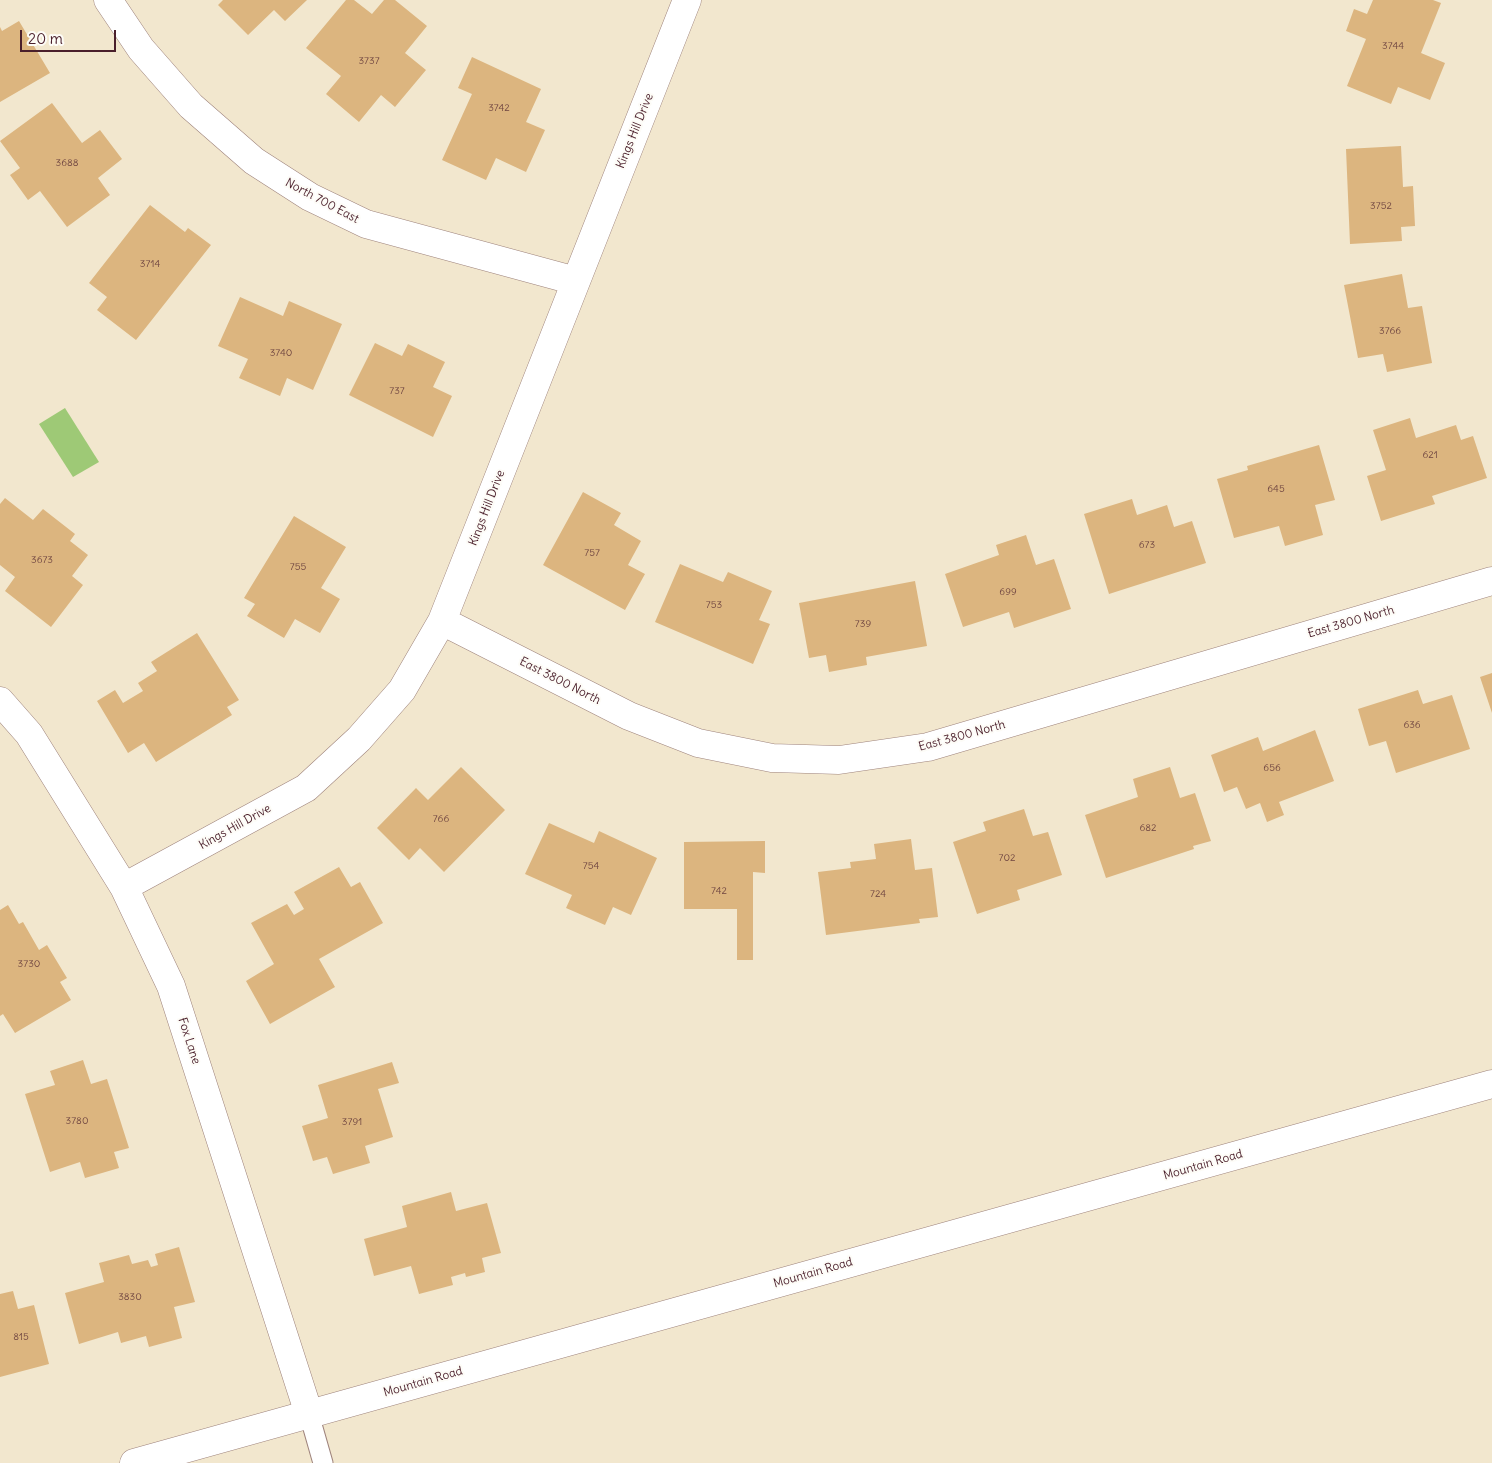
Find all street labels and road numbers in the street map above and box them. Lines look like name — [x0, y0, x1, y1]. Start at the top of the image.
street label: Kings Hill Drive — [613, 91, 657, 171]
street label: North 700 East — [283, 176, 361, 226]
street label: Kings Hill Drive — [466, 468, 508, 548]
street label: East 3800 North — [1306, 603, 1396, 641]
street label: East 3800 North — [517, 654, 603, 708]
street label: East 3800 North — [917, 717, 1007, 755]
street label: Kings Hill Drive — [197, 801, 273, 853]
street label: Fox Lane — [175, 1016, 203, 1066]
street label: Mountain Road — [1162, 1147, 1244, 1183]
street label: Mountain Road — [772, 1255, 854, 1291]
street label: Mountain Road — [382, 1364, 464, 1400]

